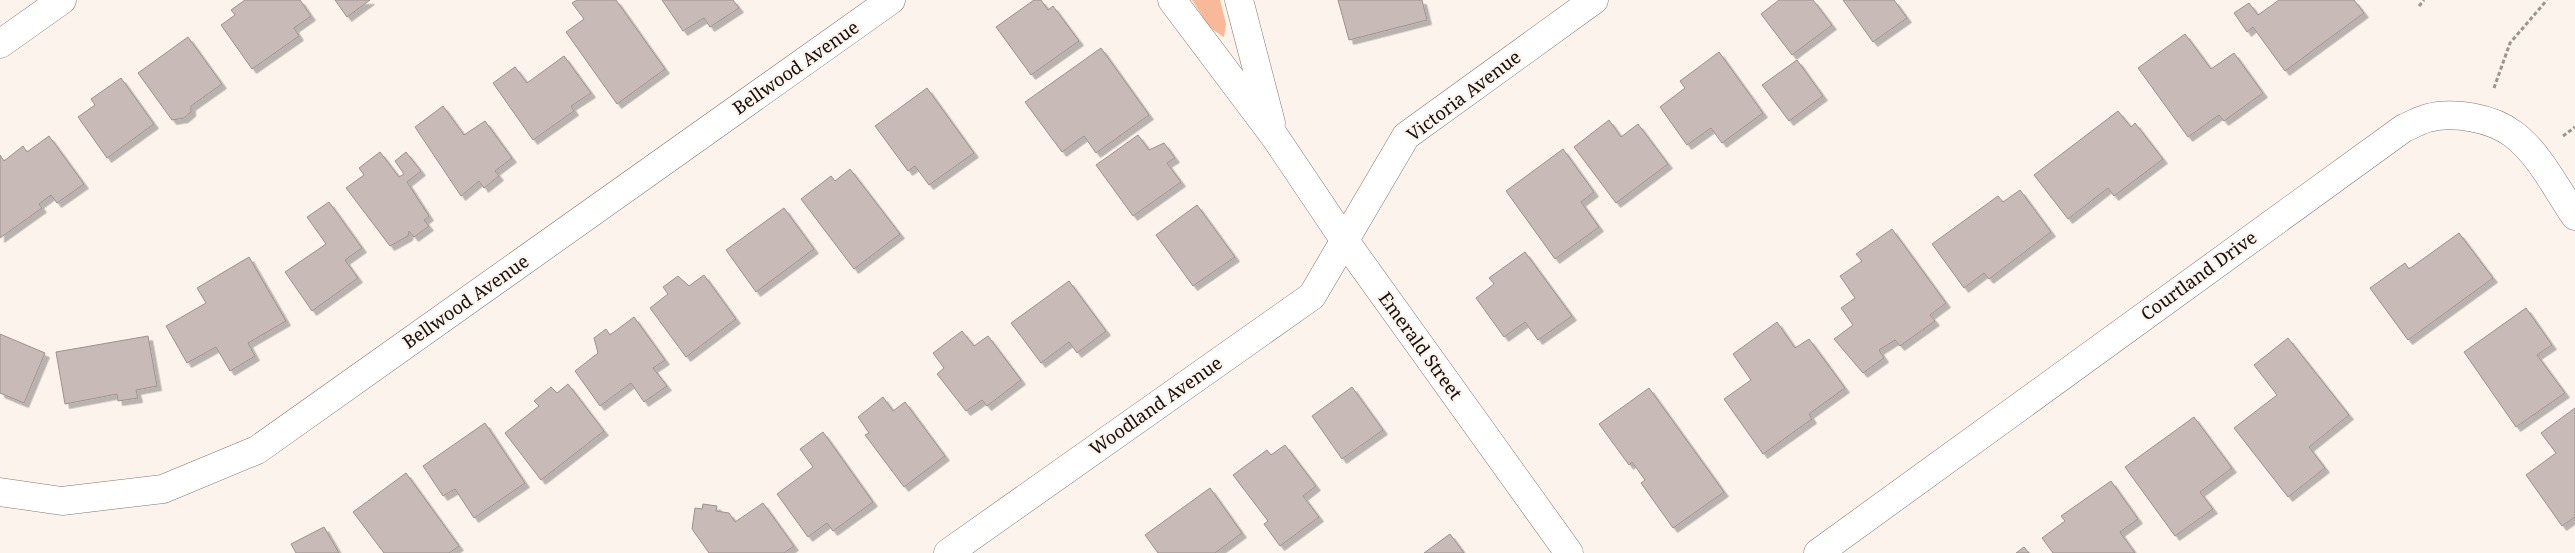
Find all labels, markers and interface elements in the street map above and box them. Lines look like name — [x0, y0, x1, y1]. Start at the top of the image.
street label: Bellwood Avenue — [728, 15, 863, 120]
street label: Victoria Avenue — [1402, 44, 1525, 146]
street label: Courtland Drive — [2135, 225, 2261, 325]
street label: Bellwood Avenue — [398, 249, 533, 354]
street label: Emerald Street — [1374, 287, 1468, 404]
street label: Woodland Avenue — [1084, 350, 1227, 460]

